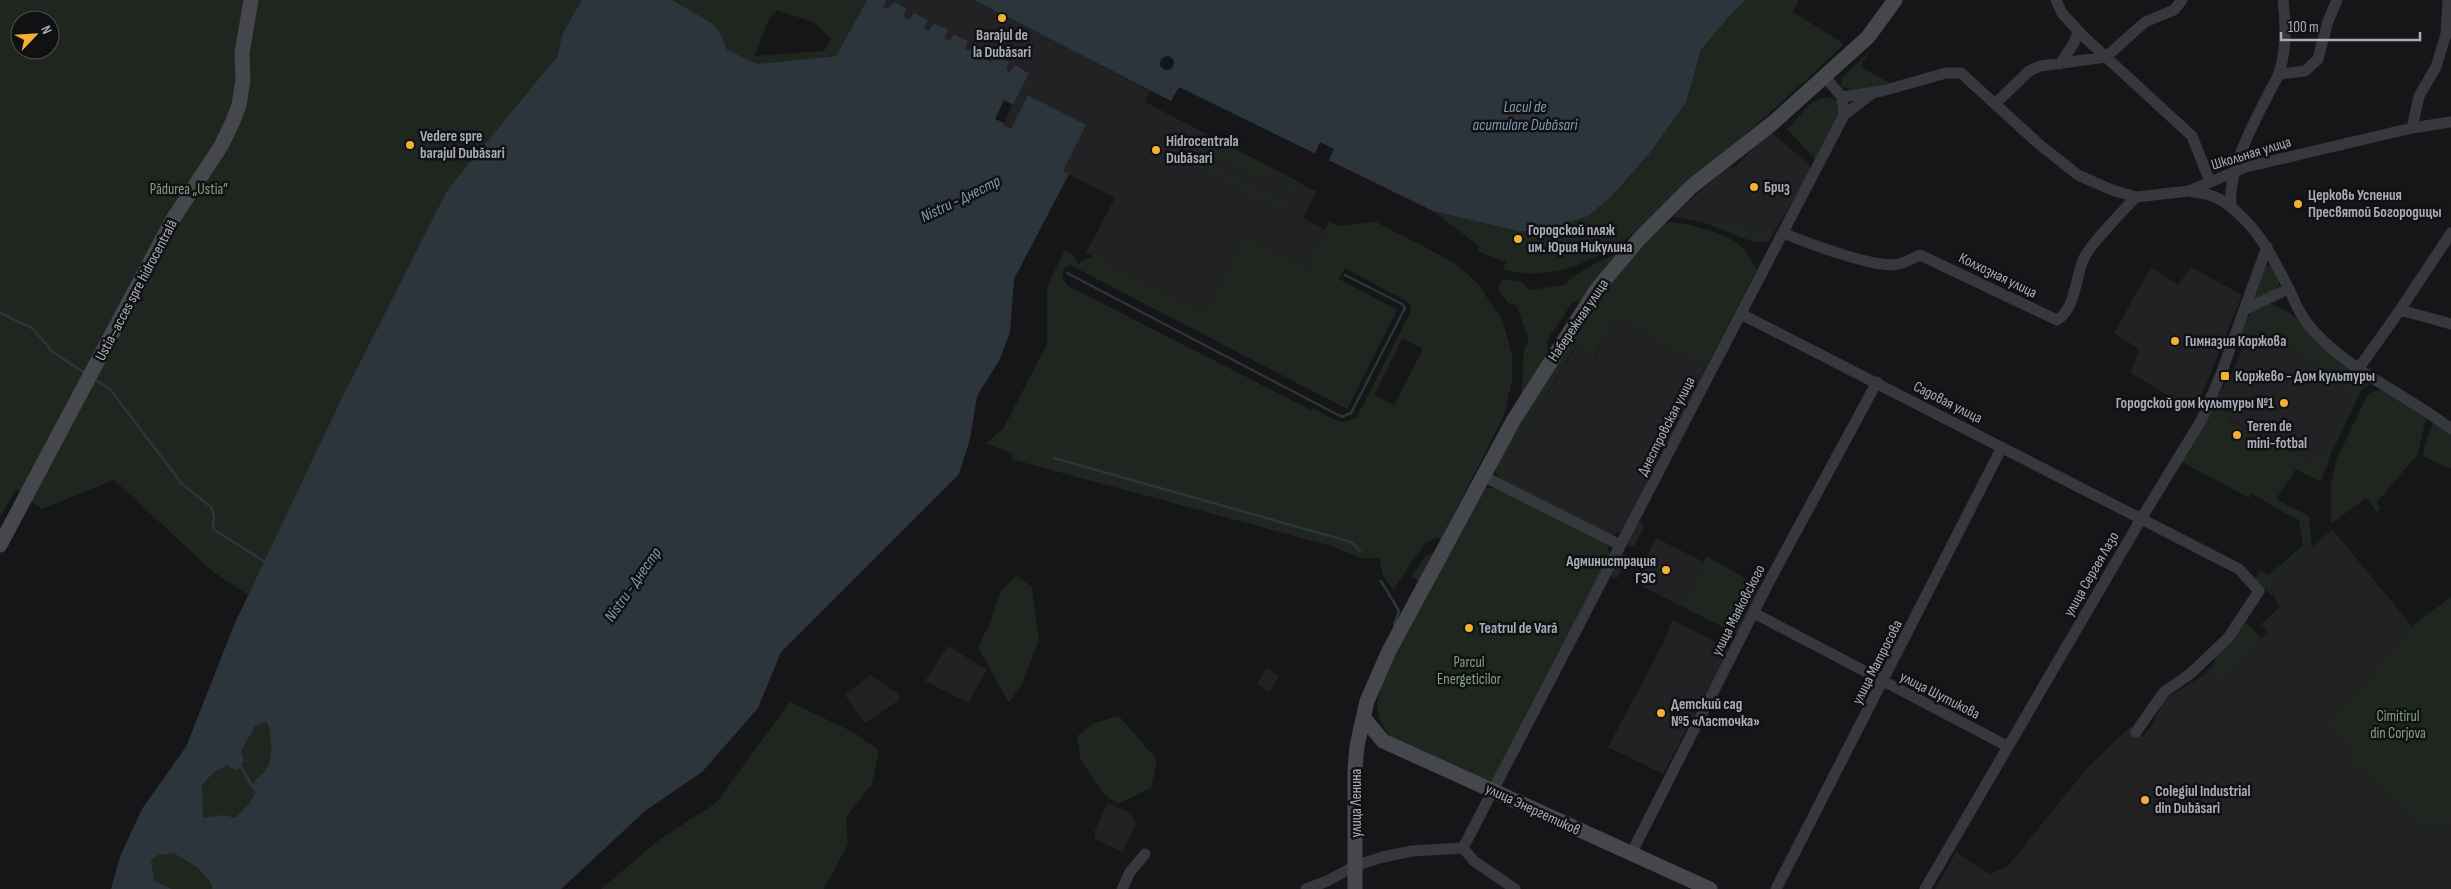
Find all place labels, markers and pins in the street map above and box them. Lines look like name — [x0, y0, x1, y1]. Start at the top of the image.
marker: Barajul de la Dubăsari — [996, 12, 1008, 24]
place label: Barajul de la Dubăsari — [973, 26, 1031, 62]
place label: Vedere spre barajul Dubăsari — [420, 127, 505, 163]
place label: Hidrocentrala Dubăsari — [1166, 132, 1239, 168]
marker: Vedere spre barajul Dubăsari — [404, 139, 416, 151]
marker: Hidrocentrala Dubăsari — [1150, 144, 1162, 156]
place label: Бриз — [1764, 178, 1790, 197]
marker: Бриз — [1748, 181, 1760, 193]
place label: Церковь Успения Пресвятой Богородицы — [2308, 186, 2442, 222]
marker: Церковь Успения Пресвятой Богородицы — [2292, 198, 2304, 210]
place label: Городской пляж им. Юрия Никулина — [1528, 221, 1632, 257]
marker: Городской пляж им. Юрия Никулина — [1512, 233, 1524, 245]
place label: Гимназия Коржова — [2185, 332, 2286, 351]
marker: Гимназия Коржова — [2169, 335, 2181, 347]
place label: Коржево - Дом культуры — [2235, 367, 2375, 386]
marker: Коржево - Дом культуры — [2219, 370, 2231, 382]
place label: Городской дом культуры №1 — [2116, 394, 2274, 413]
marker: Городской дом культуры №1 — [2278, 397, 2290, 409]
place label: Teren de mini-fotbal — [2247, 417, 2307, 453]
marker: Teren de mini-fotbal — [2231, 429, 2243, 441]
place label: Администрация ГЭС — [1565, 552, 1656, 588]
marker: Администрация ГЭС — [1660, 564, 1672, 576]
place label: Teatrul de Vară — [1479, 619, 1557, 638]
marker: Teatrul de Vară — [1463, 622, 1475, 634]
place label: Детский сад №5 «Ласточка» — [1671, 695, 1760, 731]
marker: Детский сад №5 «Ласточка» — [1655, 707, 1667, 719]
place label: Colegiul Industrial din Dubăsari — [2155, 782, 2251, 818]
marker: Colegiul Industrial din Dubăsari — [2139, 794, 2151, 806]

